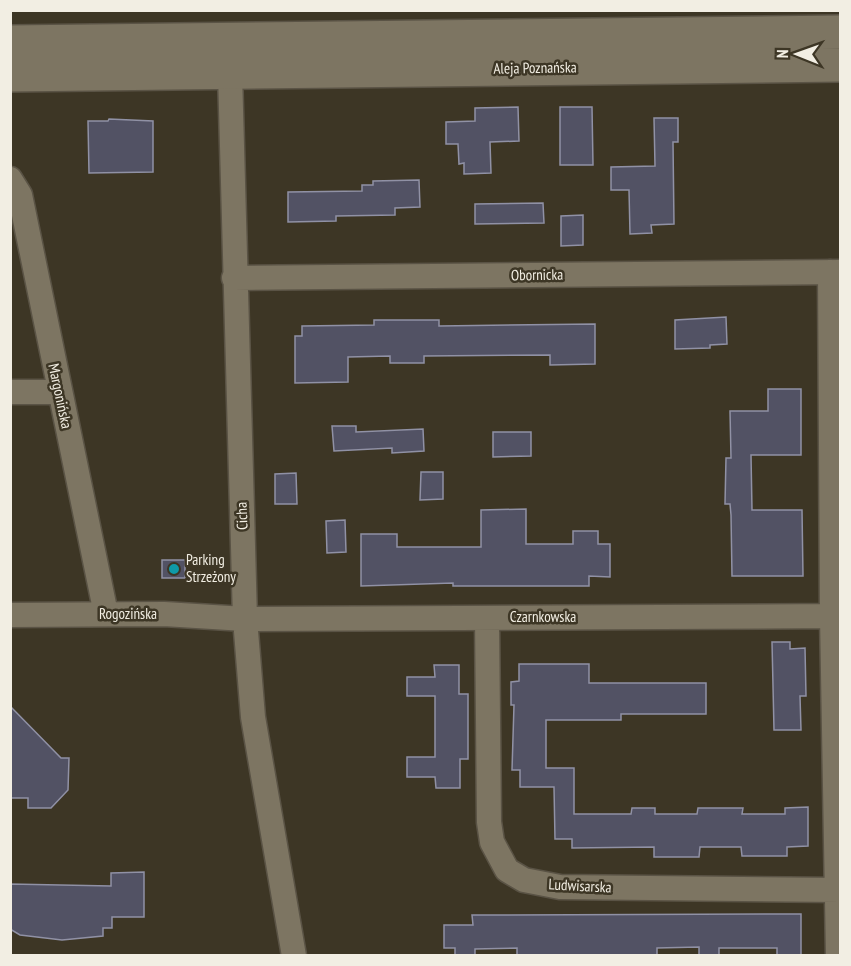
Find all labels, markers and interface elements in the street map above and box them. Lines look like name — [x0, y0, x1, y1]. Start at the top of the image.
north arrow — [767, 24, 827, 84]
text: N — [772, 49, 792, 58]
street label: Aleja Poznańska — [493, 57, 577, 78]
street label: Obornicka — [511, 265, 563, 284]
street label: Margonińska — [44, 362, 77, 430]
street label: Cicha — [232, 502, 251, 530]
place label: Parking Strzeżony — [186, 550, 236, 586]
marker: Parking Strzeżony — [167, 562, 181, 576]
street label: Rogozińska — [99, 604, 157, 623]
street label: Czarnkowska — [510, 607, 576, 626]
street label: Ludwisarska — [548, 874, 612, 897]

